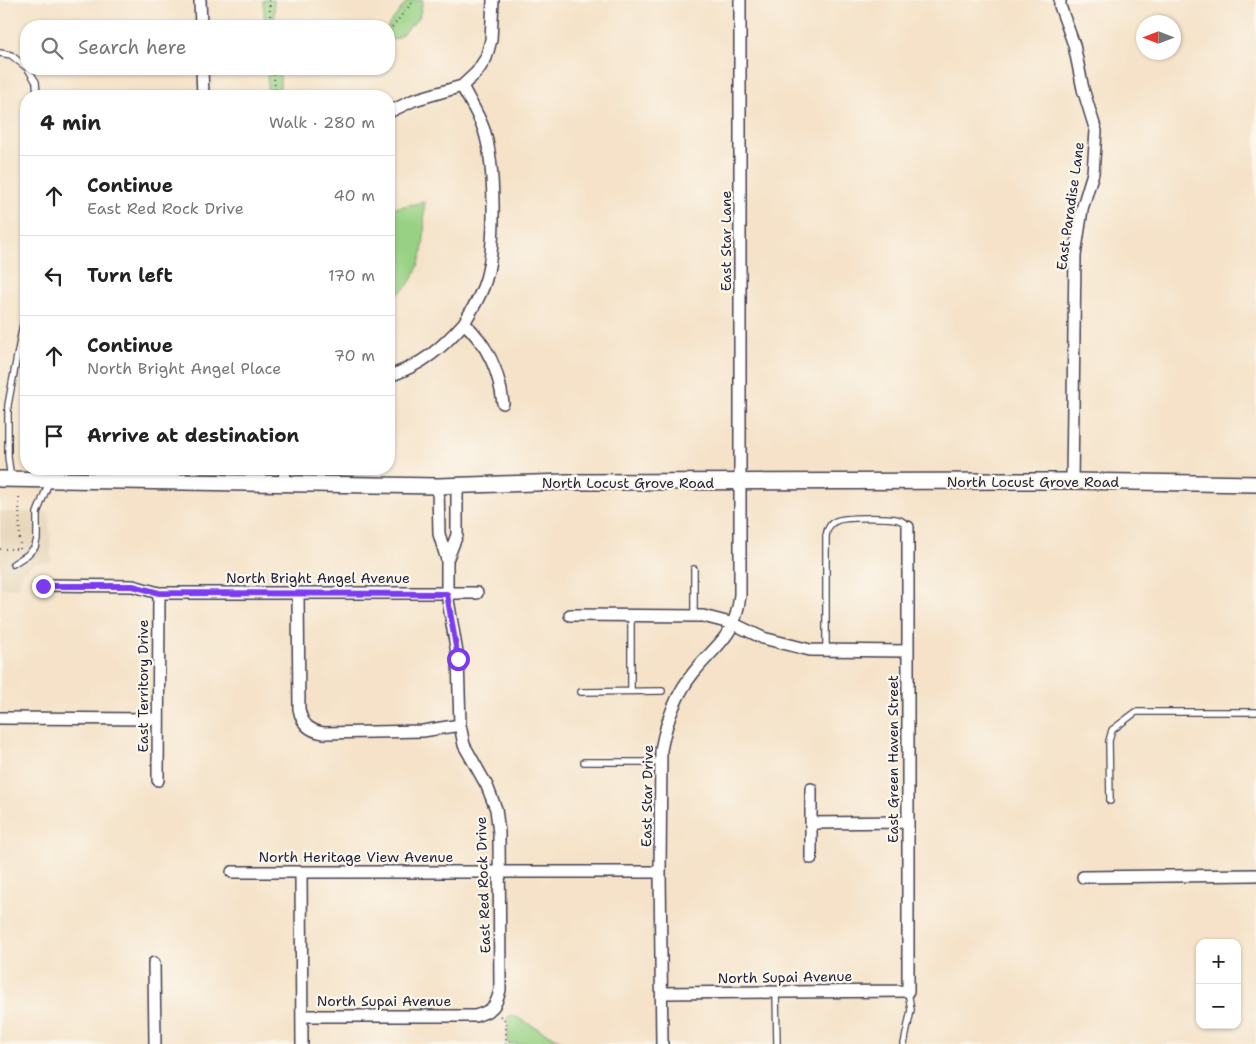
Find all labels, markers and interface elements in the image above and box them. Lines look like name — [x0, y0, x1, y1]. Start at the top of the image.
north arrow — [1136, 15, 1181, 60]
search box — [20, 20, 395, 75]
icon: search — [38, 34, 66, 62]
text: Search here — [78, 35, 187, 60]
text: 4 min — [40, 109, 101, 137]
text: Walk · 280 m — [269, 112, 375, 133]
street label: East Paradise Lane — [1052, 141, 1088, 271]
text: Continue — [87, 173, 173, 198]
icon: ahead — [40, 182, 68, 210]
text: 40 m — [333, 185, 375, 206]
street label: East Star Lane — [717, 191, 735, 291]
text: East Red Rock Drive — [87, 198, 244, 219]
icon: left — [40, 262, 68, 290]
text: Turn left — [87, 263, 173, 288]
text: 170 m — [328, 265, 375, 286]
text: Continue — [87, 333, 173, 358]
icon: ahead — [40, 342, 68, 370]
text: 70 m — [334, 345, 375, 366]
text: North Bright Angel Place — [87, 358, 281, 379]
icon: arrive — [40, 422, 68, 450]
text: Arrive at destination — [87, 423, 299, 448]
street label: North Locust Grove Road — [947, 473, 1119, 491]
street label: North Locust Grove Road — [542, 474, 714, 492]
street label: North Bright Angel Avenue — [226, 569, 410, 587]
route end — [32, 575, 55, 598]
street label: East Territory Drive — [134, 620, 152, 752]
route start — [447, 648, 470, 671]
street label: East Green Haven Street — [884, 675, 902, 843]
street label: East Star Drive — [637, 745, 657, 847]
street label: East Red Rock Drive — [472, 816, 494, 954]
street label: North Heritage View Avenue — [259, 848, 453, 866]
map controls — [1196, 939, 1241, 1029]
button: + — [1196, 939, 1241, 984]
street label: North Supai Avenue — [718, 967, 853, 987]
button: − — [1196, 984, 1241, 1029]
street label: North Supai Avenue — [317, 992, 451, 1010]

